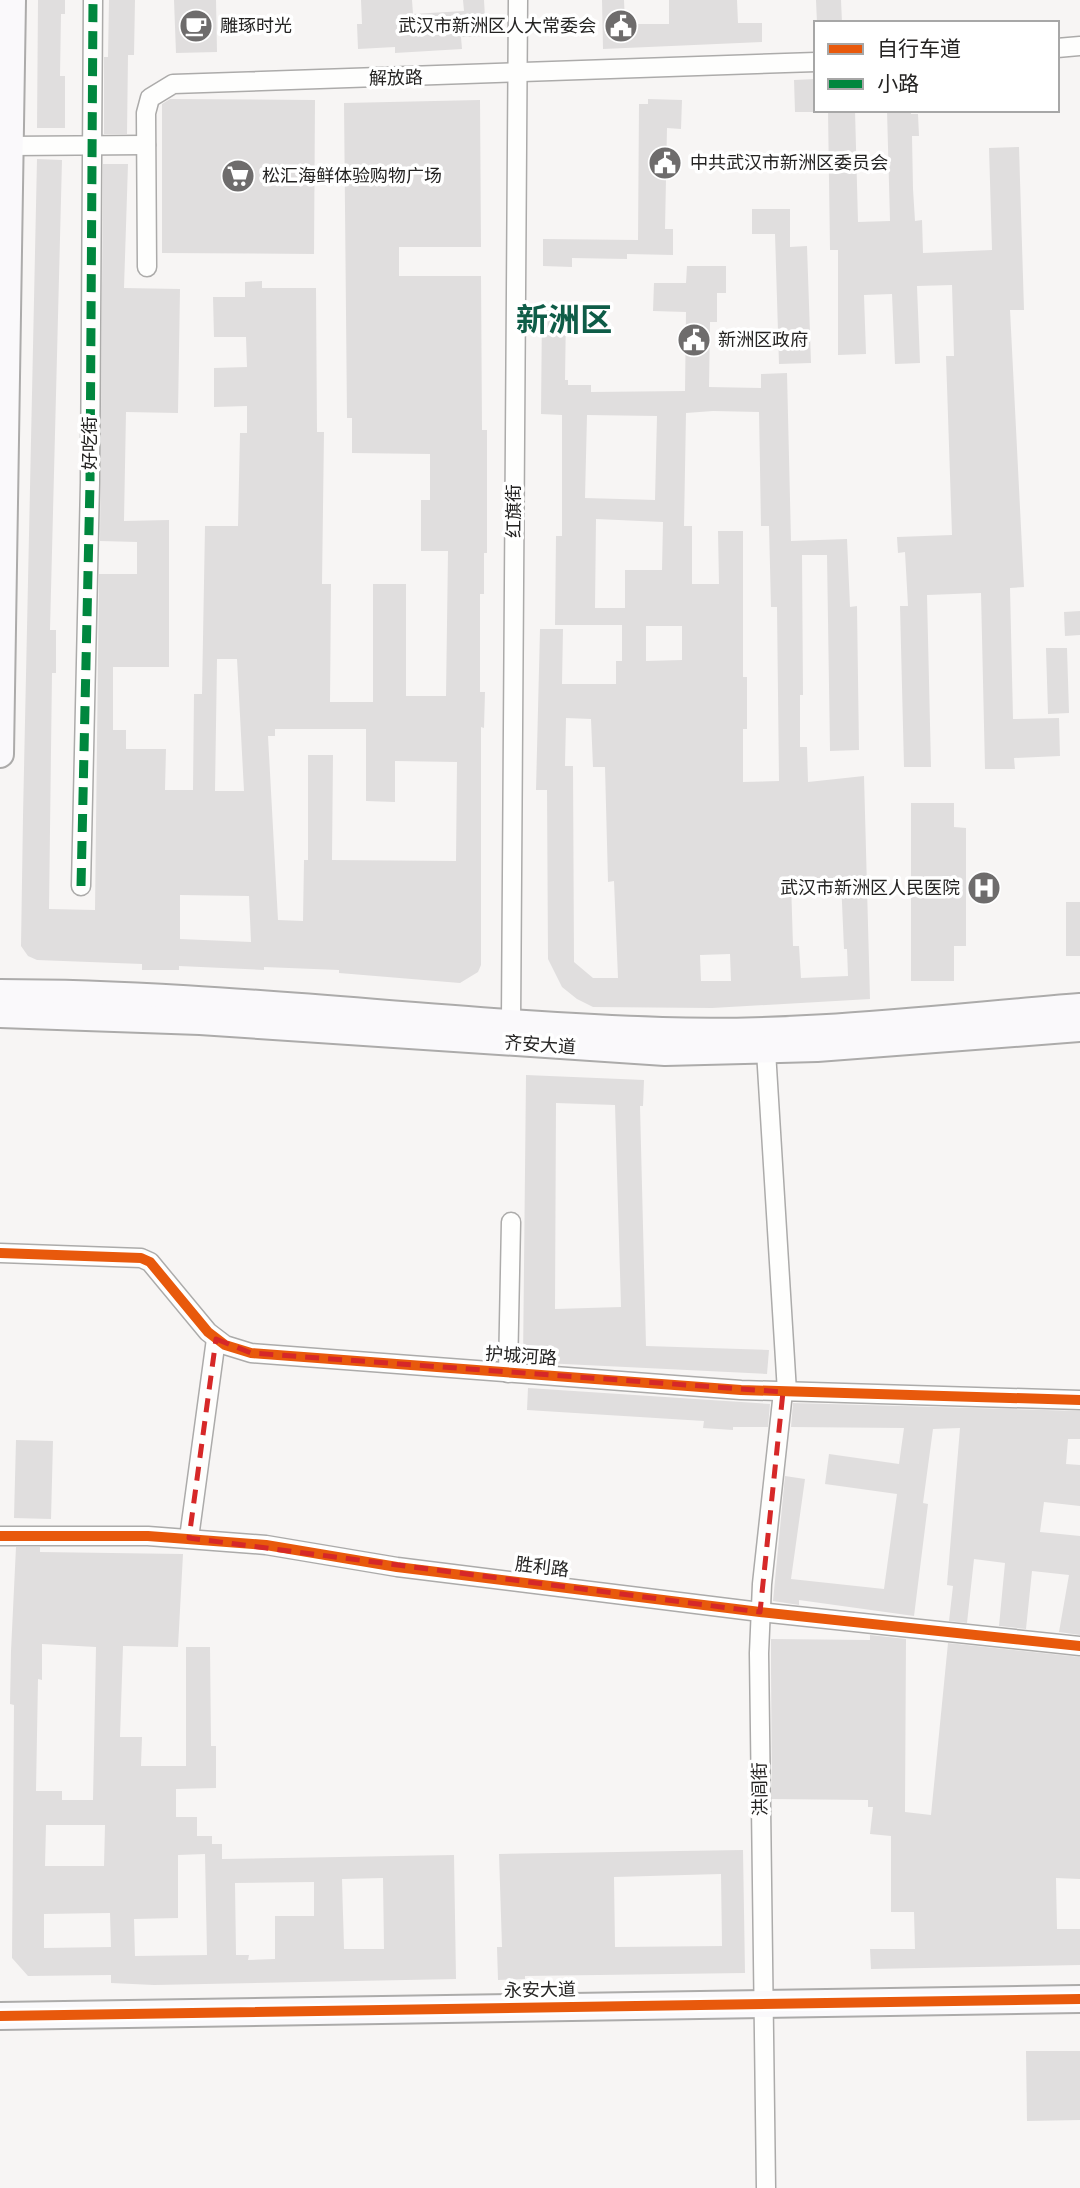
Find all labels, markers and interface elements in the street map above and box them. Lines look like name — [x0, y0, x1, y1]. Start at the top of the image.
cafe icon: 雕琢时光 — [177, 7, 215, 45]
public building icon: 武汉市新洲区人大常委会 — [602, 7, 640, 45]
place label: 雕琢时光 — [220, 14, 292, 37]
place label: 武汉市新洲区人大常委会 — [398, 14, 596, 37]
legend — [814, 21, 1059, 112]
text: 自行车道 — [877, 34, 961, 62]
street label: 解放路 — [369, 66, 423, 89]
text: 小路 — [877, 69, 919, 97]
public building icon: 中共武汉市新洲区委员会 — [646, 144, 684, 182]
place label: 中共武汉市新洲区委员会 — [690, 151, 888, 174]
supermarket icon: 松汇海鲜体验购物广场 — [219, 157, 257, 195]
place label: 松汇海鲜体验购物广场 — [262, 164, 442, 187]
district label: 新洲区 — [516, 298, 612, 340]
public building icon: 新洲区政府 — [675, 321, 713, 359]
place label: 新洲区政府 — [718, 328, 808, 351]
street label: 好吃街 — [78, 416, 101, 470]
street label: 红旗街 — [502, 484, 525, 538]
hospital icon: 武汉市新洲区人民医院 — [965, 869, 1003, 907]
place label: 武汉市新洲区人民医院 — [780, 876, 960, 899]
street label: 齐安大道 — [503, 1031, 577, 1058]
street label: 护城河路 — [484, 1342, 558, 1369]
street label: 胜利路 — [514, 1552, 570, 1581]
street label: 洪闾街 — [748, 1762, 771, 1816]
street label: 永安大道 — [504, 1977, 576, 2002]

